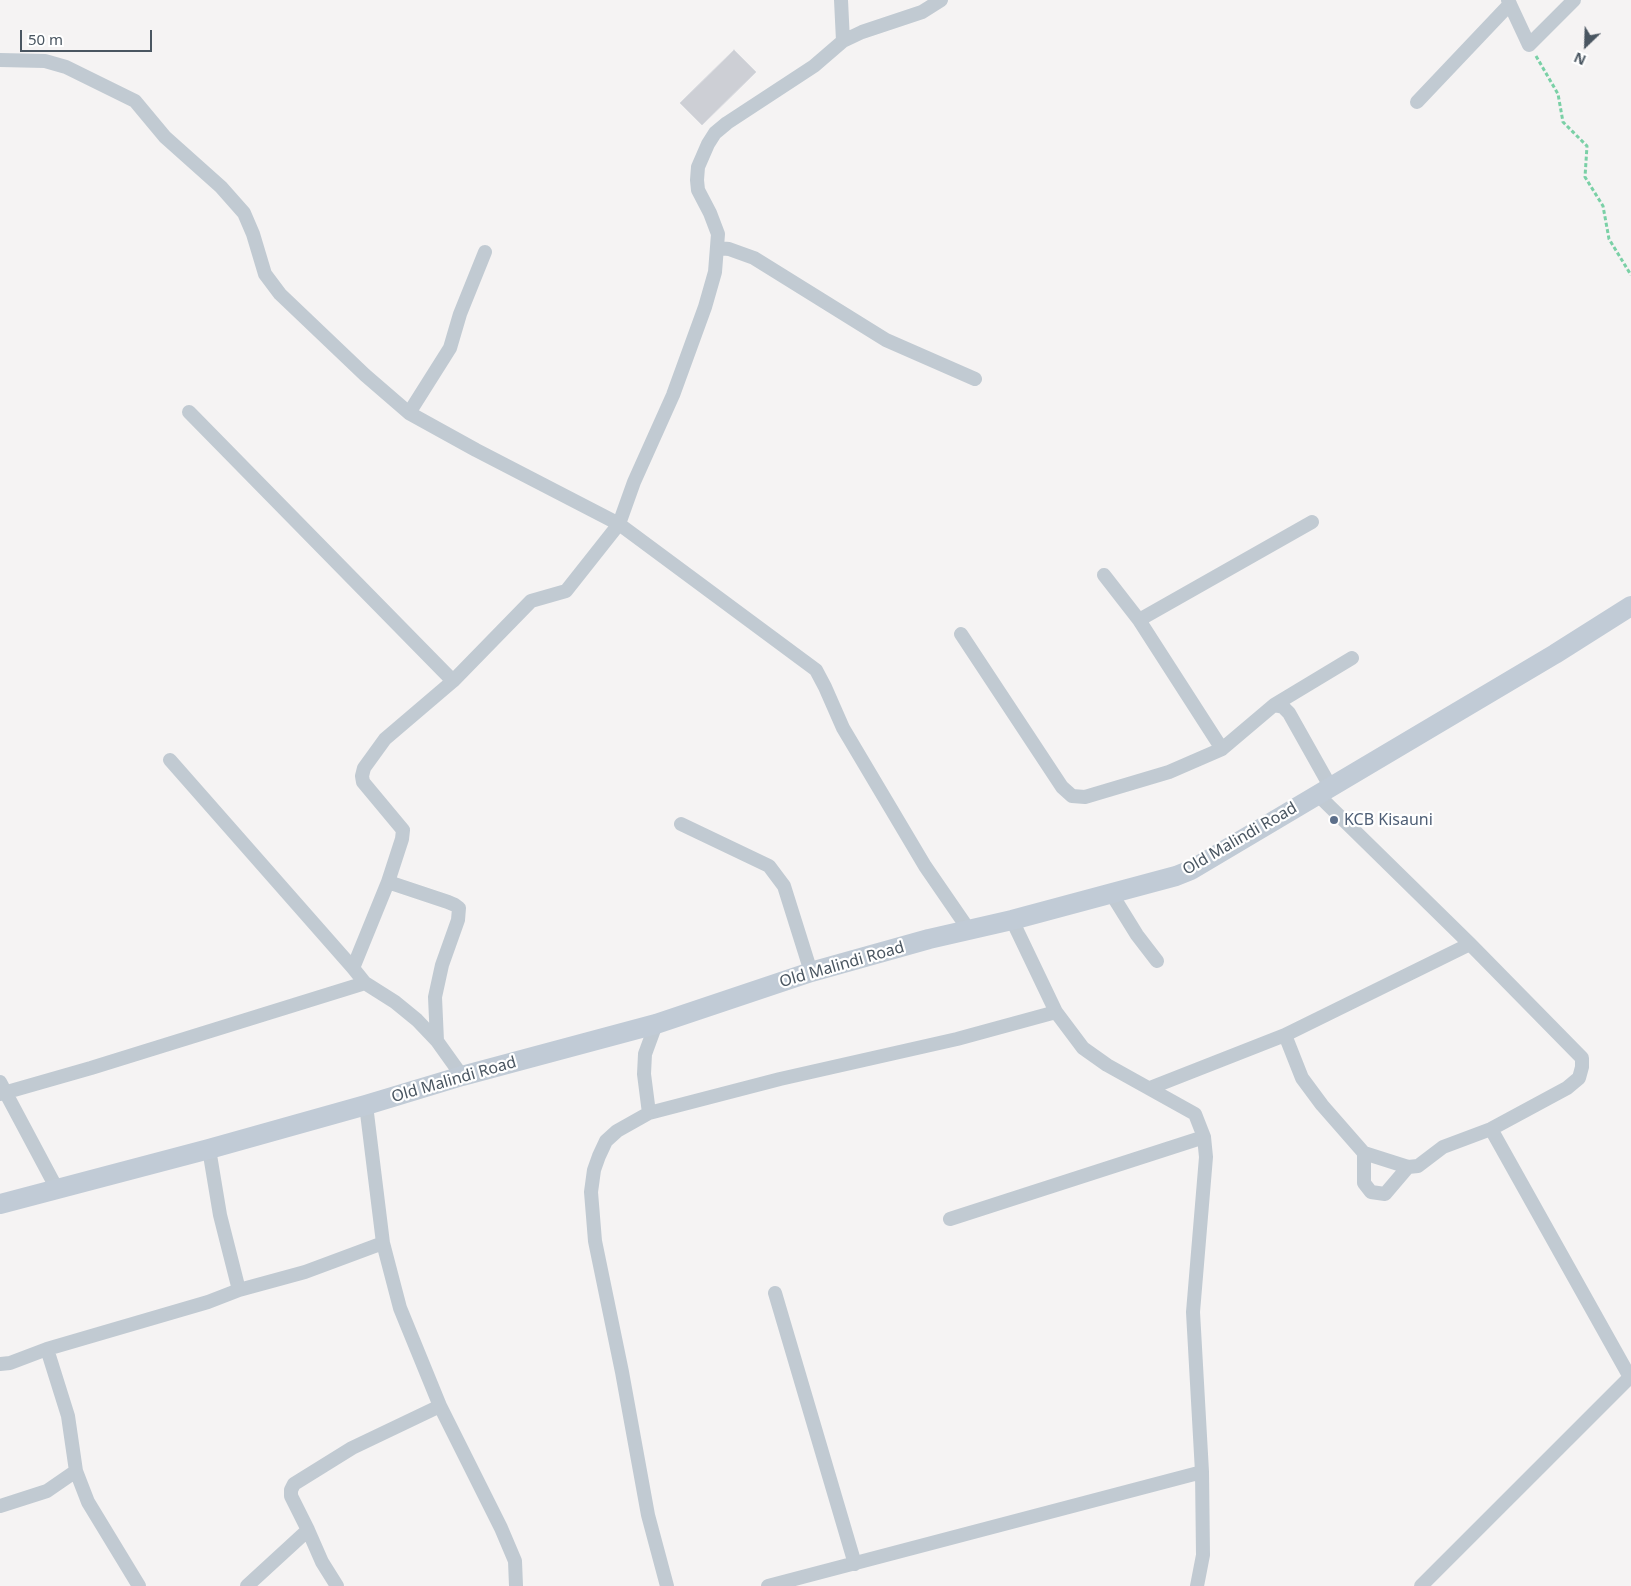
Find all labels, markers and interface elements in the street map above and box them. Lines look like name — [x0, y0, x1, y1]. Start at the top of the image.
scale bar — [22, 20, 155, 52]
north arrow — [1561, 20, 1611, 70]
text: 50 m — [28, 29, 63, 49]
text: N — [1571, 48, 1589, 70]
street label: Old Malindi Road — [1179, 798, 1301, 880]
place label: KCB Kisauni — [1344, 810, 1433, 830]
marker: KCB Kisauni — [1328, 814, 1340, 826]
street label: Old Malindi Road — [777, 938, 907, 992]
street label: Old Malindi Road — [389, 1053, 519, 1107]

